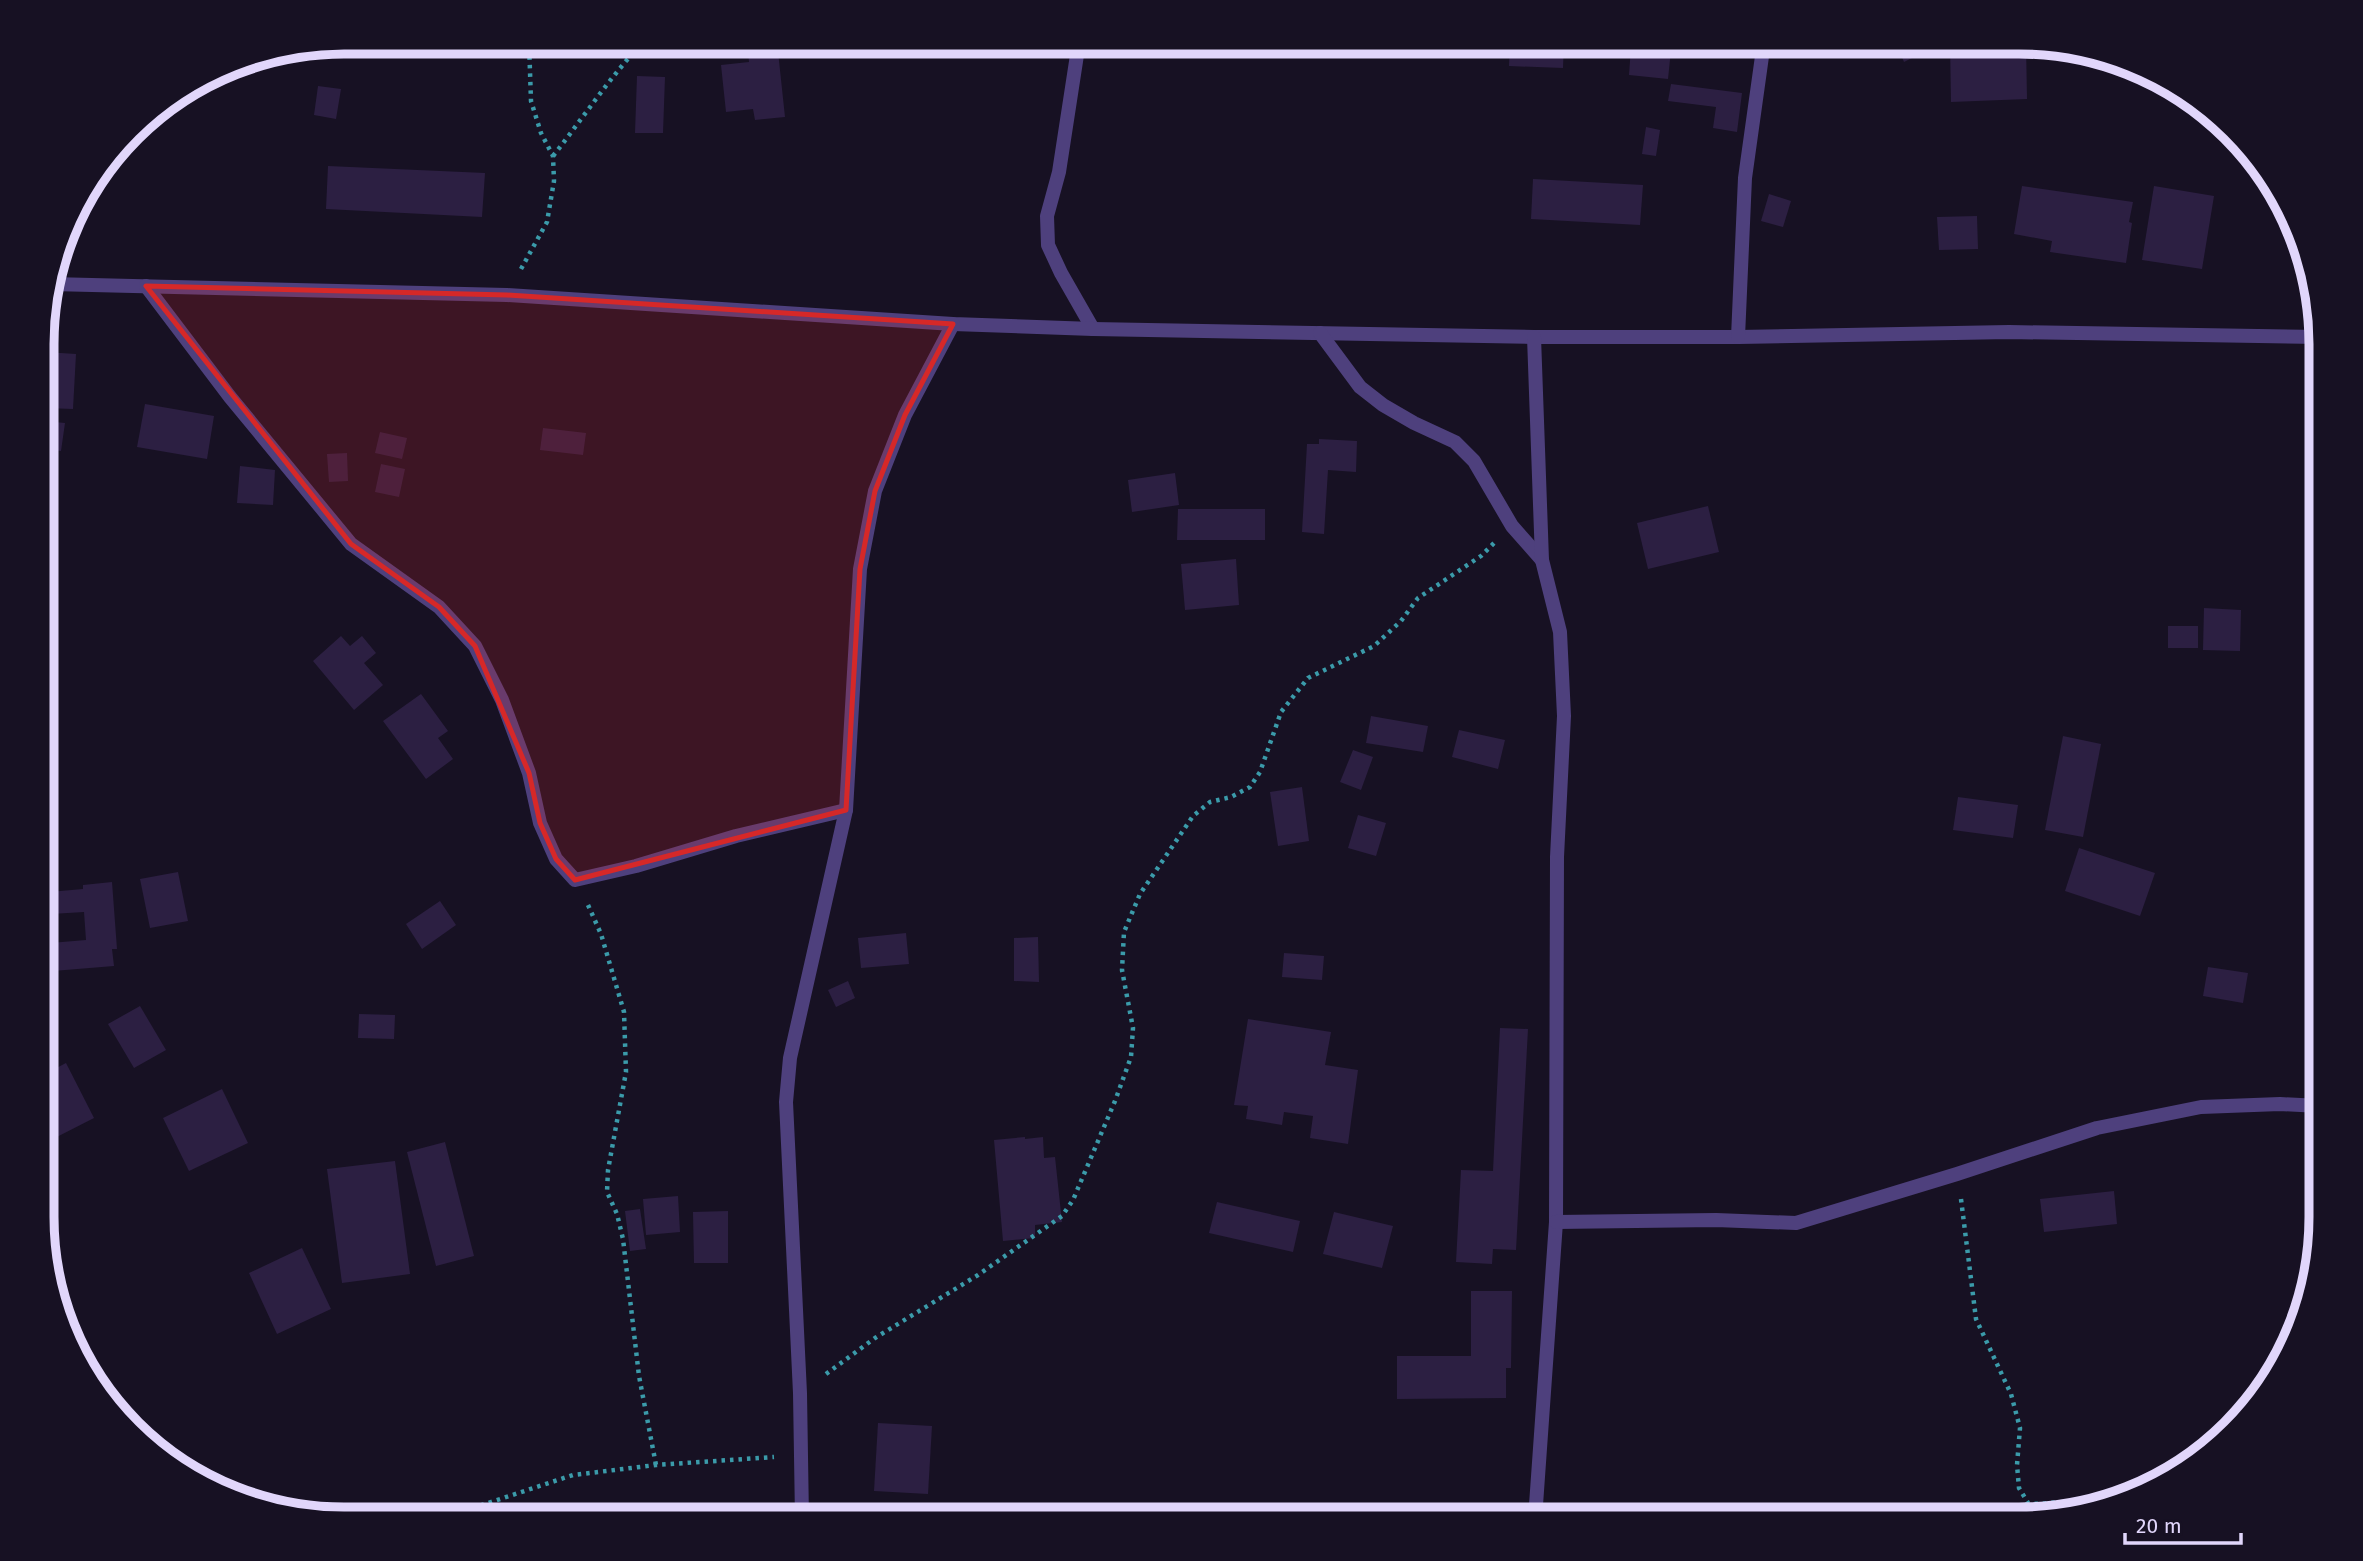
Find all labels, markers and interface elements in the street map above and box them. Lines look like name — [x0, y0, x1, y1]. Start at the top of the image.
scale bar — [2125, 1502, 2240, 1546]
text: 20 m — [2136, 1513, 2182, 1539]

